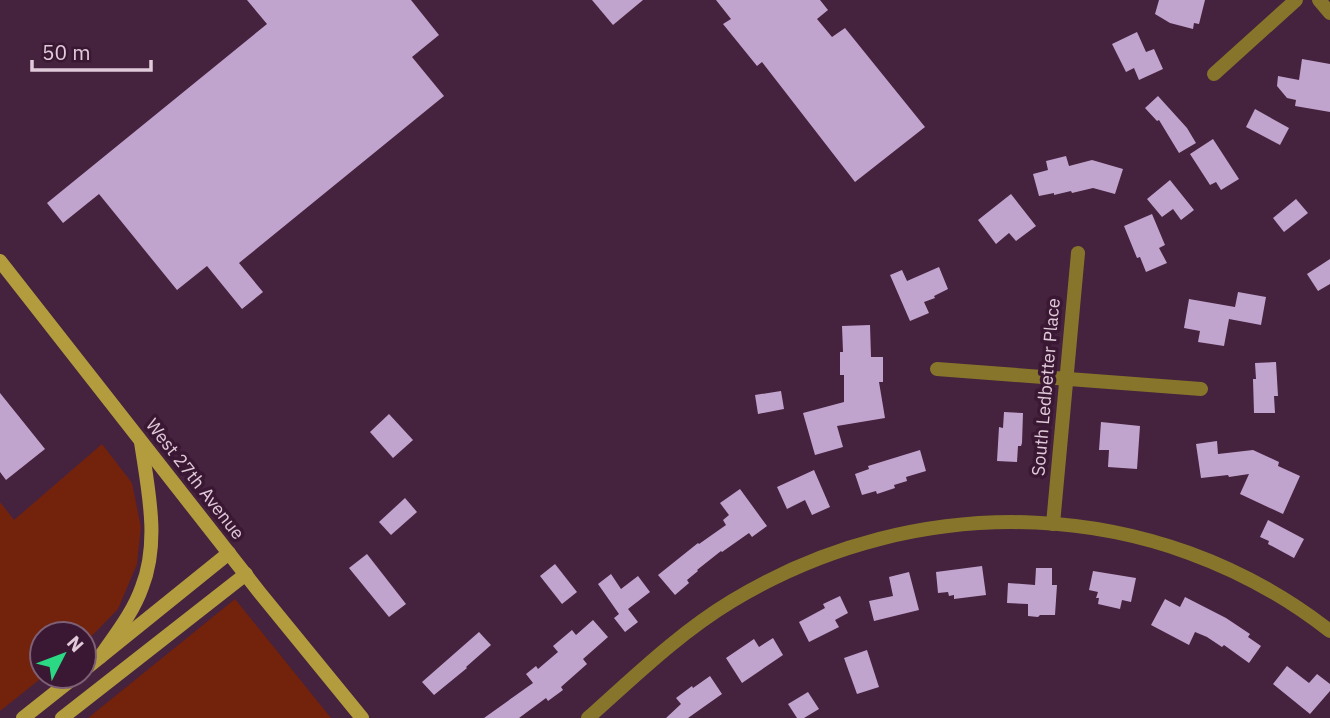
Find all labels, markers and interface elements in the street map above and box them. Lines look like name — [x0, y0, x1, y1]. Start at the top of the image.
scale bar — [32, 28, 150, 72]
text: 50 m — [42, 38, 91, 66]
street label: South Ledbetter Place — [1026, 297, 1065, 477]
street label: West 27th Avenue — [141, 414, 250, 544]
north arrow — [28, 620, 98, 690]
text: N — [62, 630, 89, 657]

